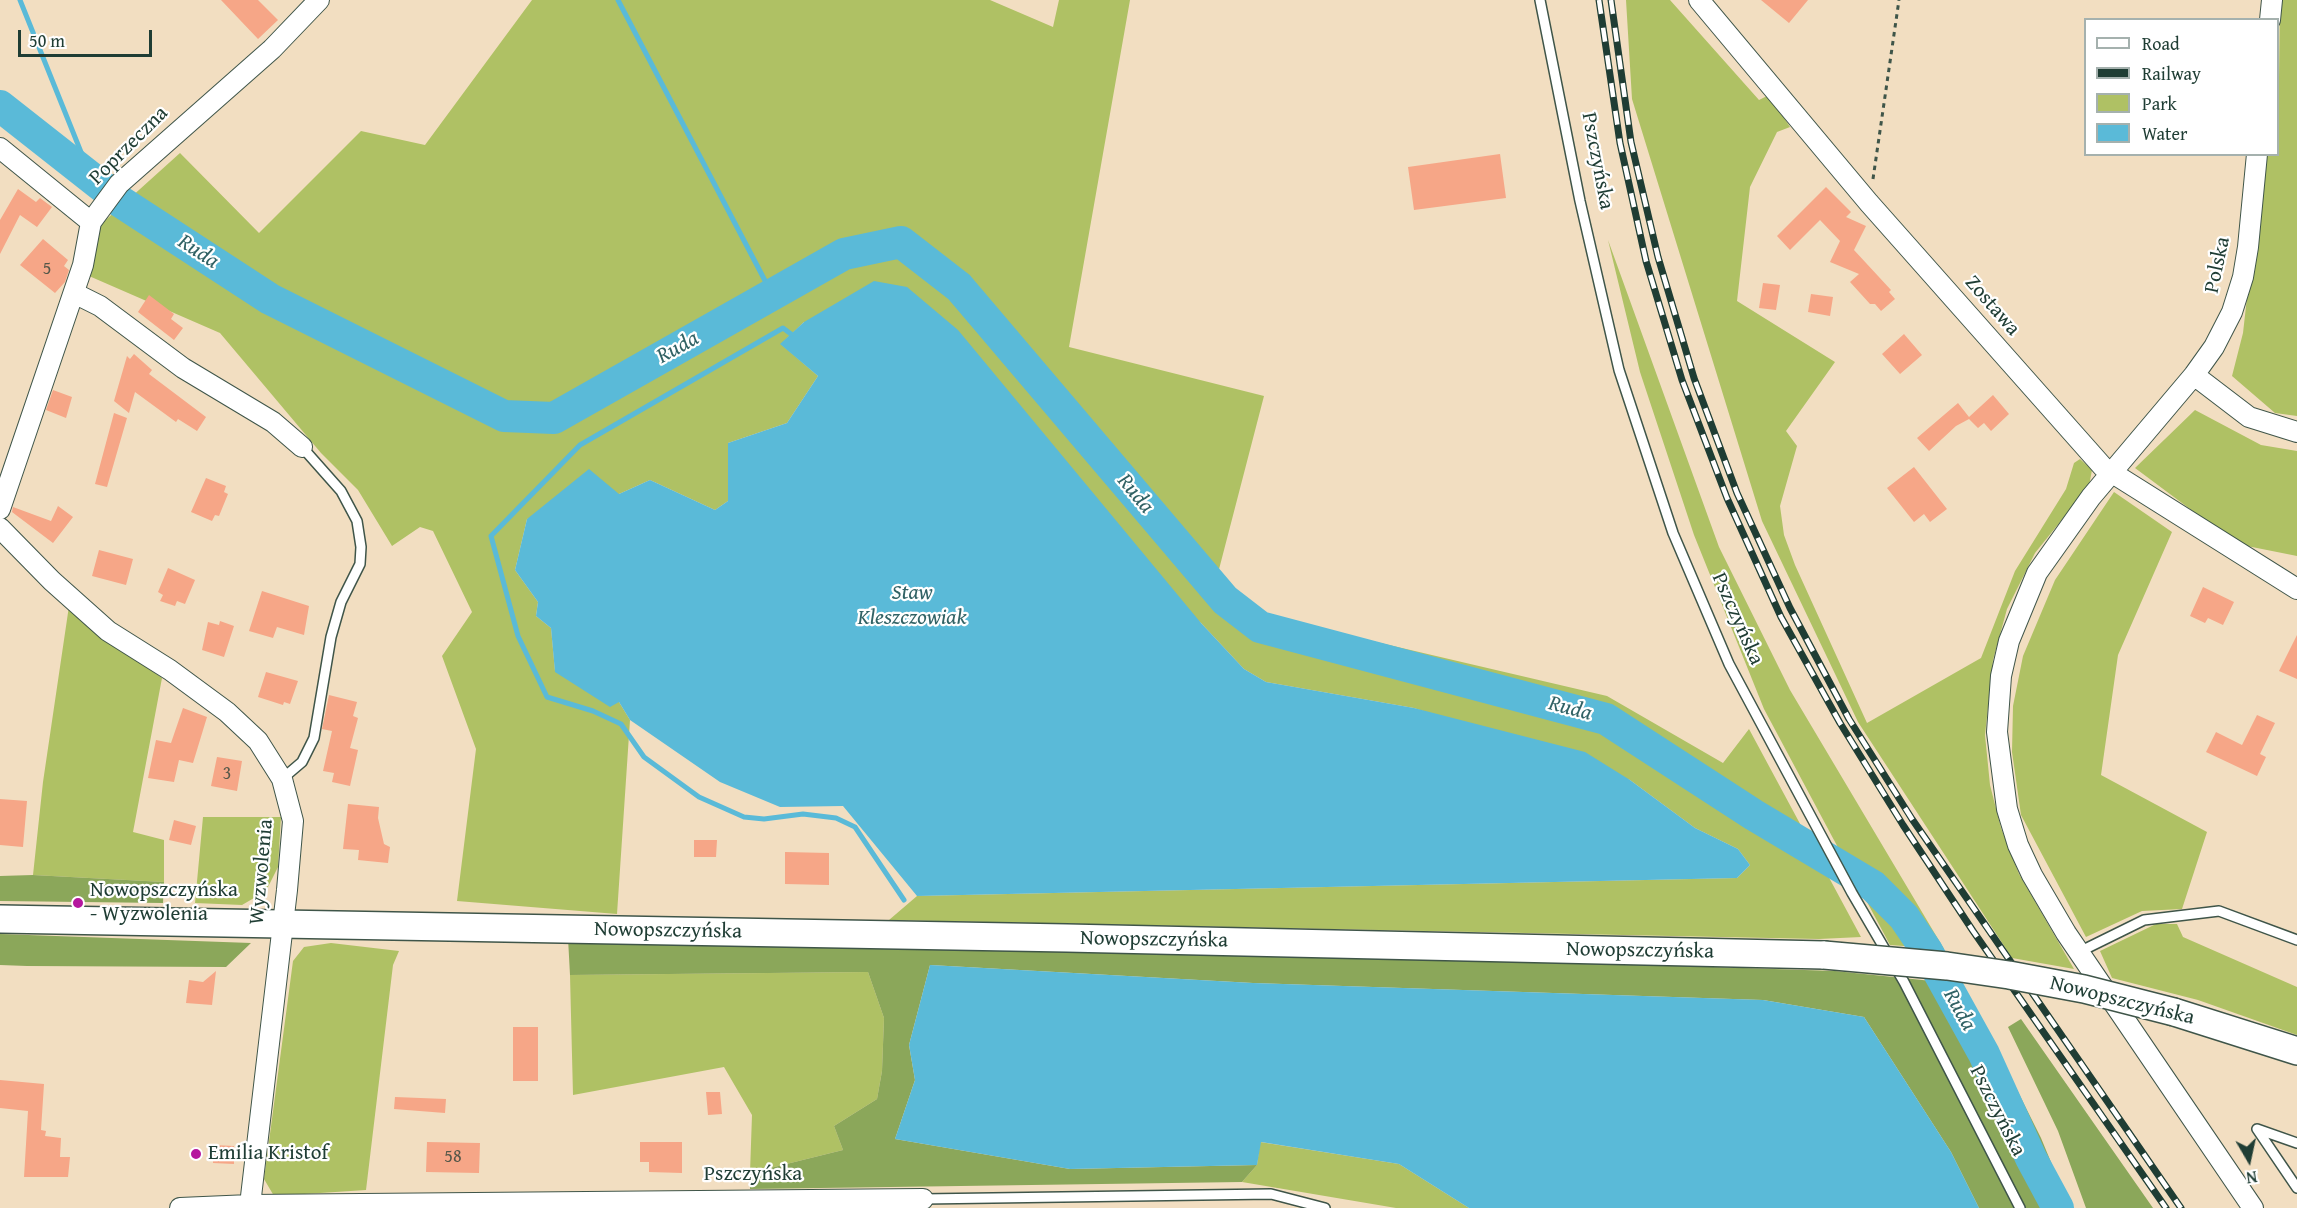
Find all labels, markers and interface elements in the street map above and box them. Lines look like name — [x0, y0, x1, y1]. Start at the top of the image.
scale bar — [21, 18, 154, 56]
legend — [2084, 18, 2279, 156]
text: 50 m — [29, 27, 65, 54]
text: Road — [2142, 30, 2180, 57]
text: Railway — [2142, 60, 2201, 87]
text: Park — [2142, 90, 2177, 117]
street label: Poprzeczna — [84, 101, 174, 191]
street label: Pszczyńska — [1575, 110, 1619, 212]
text: Water — [2142, 120, 2187, 147]
water label: Ruda — [172, 229, 224, 275]
street label: Polska — [2200, 235, 2236, 295]
house number: 5 — [43, 258, 51, 280]
street label: Zostawa — [1959, 271, 2025, 341]
water label: Ruda — [652, 326, 704, 370]
water label: Ruda — [1111, 469, 1159, 519]
street label: Pszczyńska — [1705, 569, 1769, 669]
water label: Staw Kleszczowiak — [857, 580, 967, 632]
water label: Ruda — [1545, 691, 1595, 727]
house number: 3 — [223, 763, 231, 785]
street label: Wyzwolenia — [245, 818, 279, 926]
place label: Nowopszczyńska - Wyzwolenia — [90, 878, 238, 928]
marker: Nowopszczyńska - Wyzwolenia — [71, 896, 85, 910]
street label: Nowopszczyńska — [594, 917, 742, 945]
street label: Nowopszczyńska — [1080, 926, 1228, 954]
street label: Nowopszczyńska — [1566, 937, 1714, 965]
street label: Nowopszczyńska — [2047, 971, 2197, 1031]
water label: Ruda — [1937, 984, 1981, 1036]
street label: Pszczyńska — [1963, 1061, 2031, 1161]
north arrow — [2219, 1130, 2279, 1190]
place label: Emilia Kristof — [208, 1141, 328, 1167]
house number: 58 — [444, 1146, 462, 1168]
marker: Emilia Kristof — [189, 1147, 203, 1161]
street label: Pszczyńska — [704, 1162, 802, 1188]
text: N — [2245, 1165, 2259, 1190]

